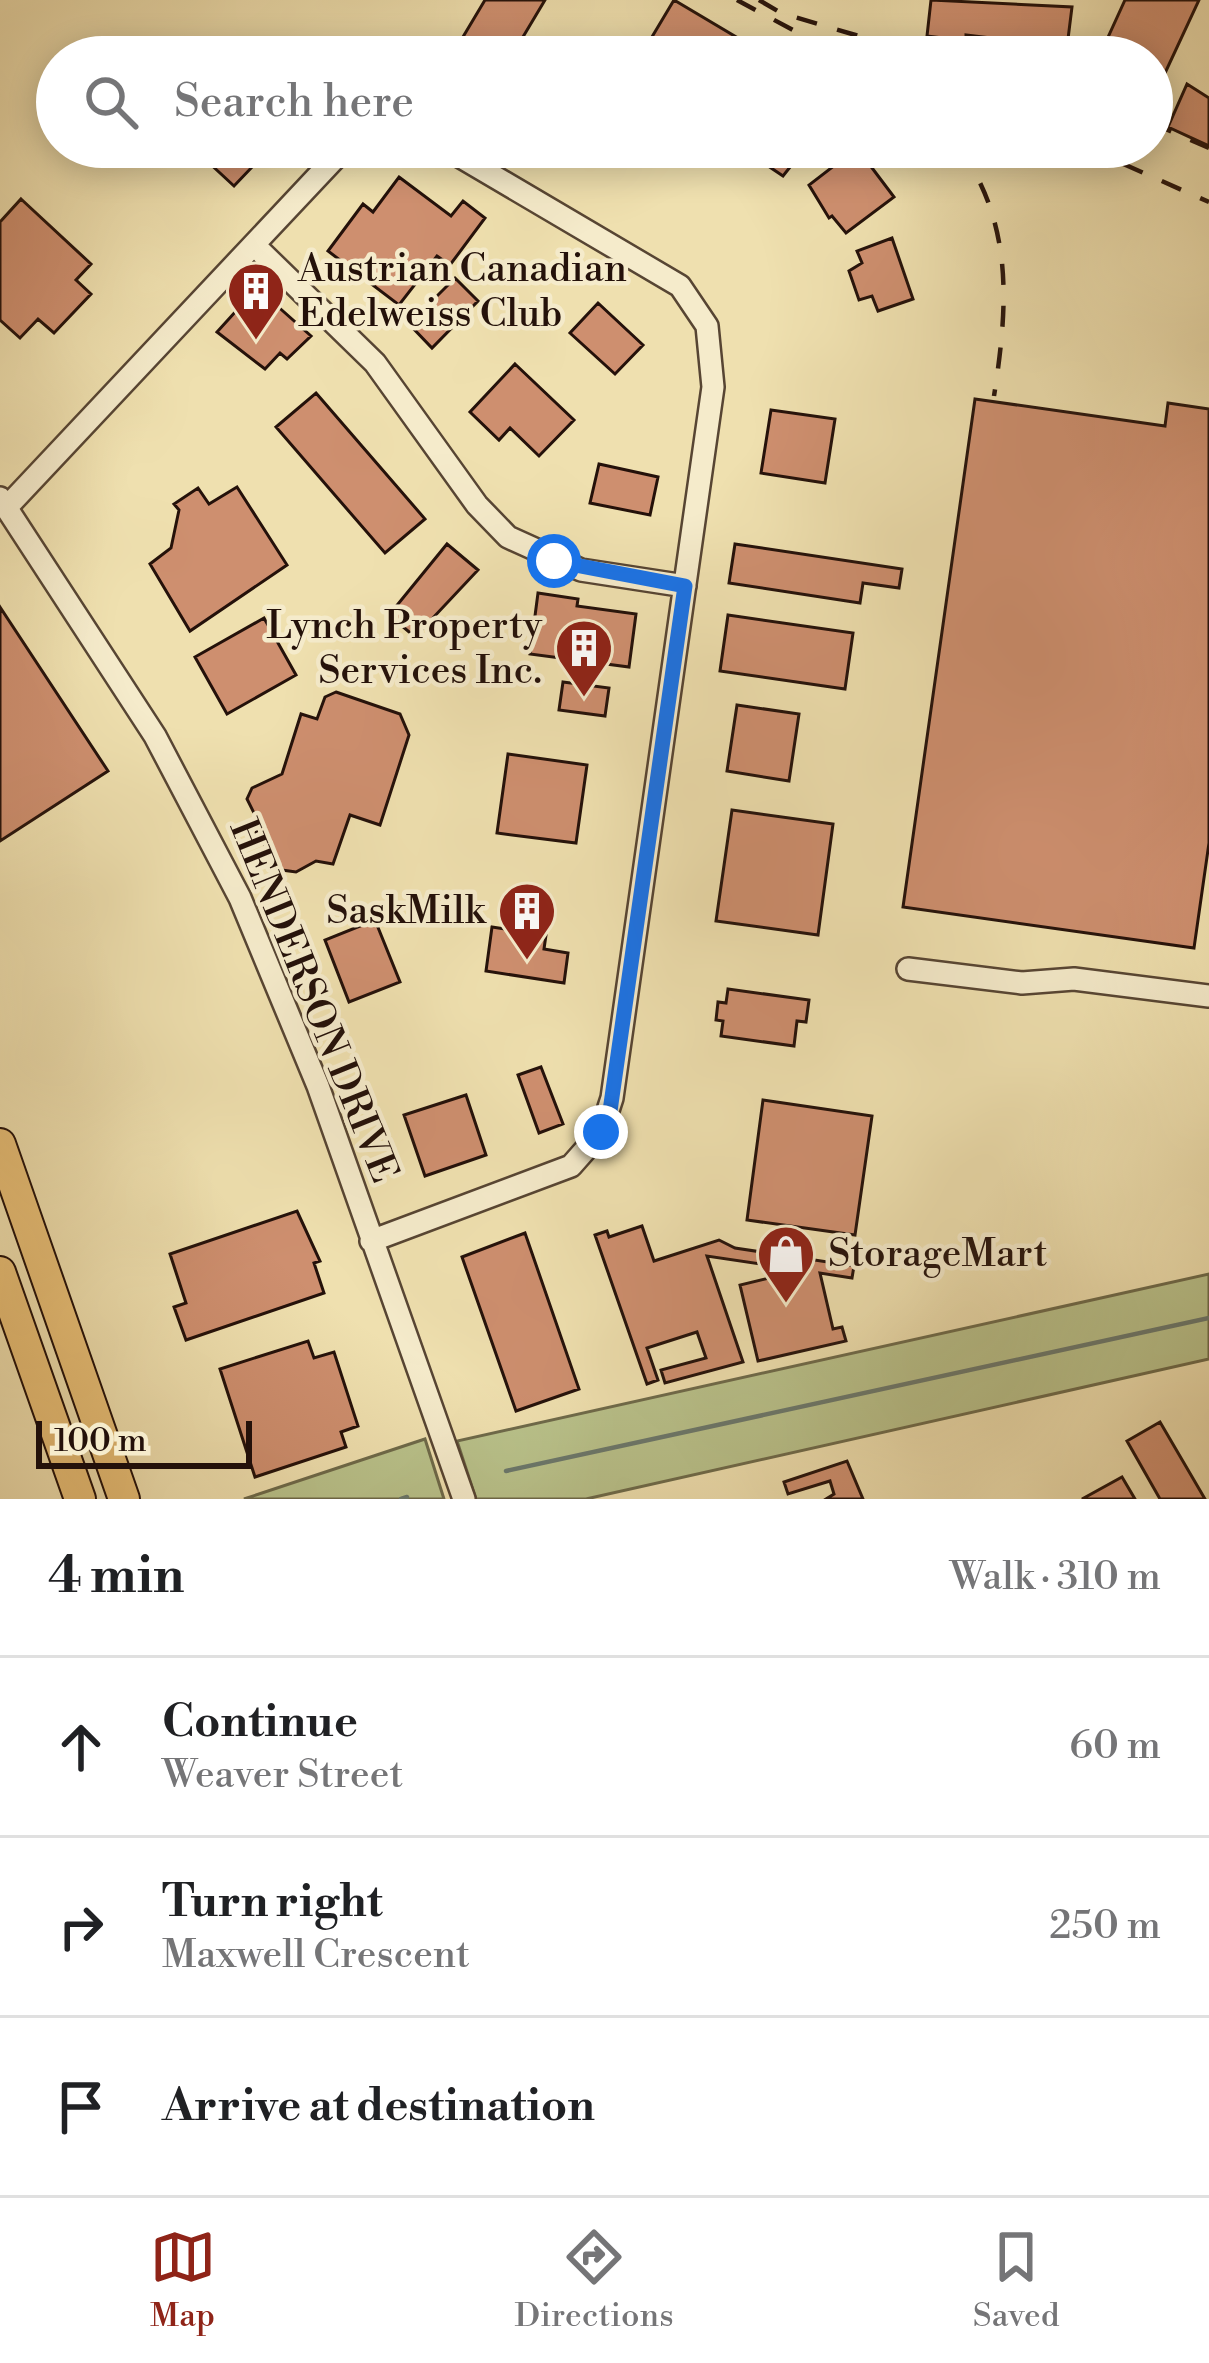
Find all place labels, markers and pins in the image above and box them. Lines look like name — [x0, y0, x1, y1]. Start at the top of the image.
place label: Austrian Canadian Edelweiss Club — [297, 245, 627, 339]
building icon: Austrian Canadian Edelweiss Club — [225, 260, 287, 342]
place label: Lynch Property Services Inc. — [266, 602, 543, 696]
building icon: Lynch Property Services Inc. — [553, 617, 615, 699]
building icon: SaskMilk — [496, 880, 558, 962]
place label: SaskMilk — [326, 887, 487, 936]
shop icon: StorageMart — [755, 1223, 817, 1305]
place label: StorageMart — [828, 1230, 1048, 1279]

